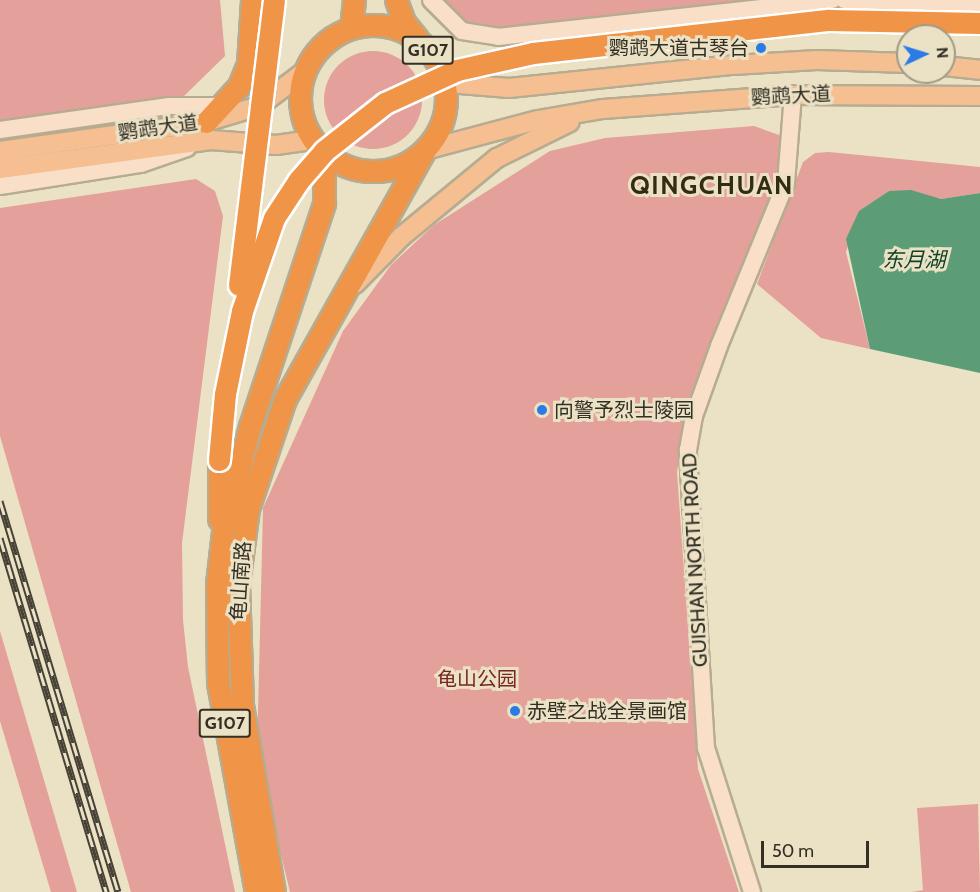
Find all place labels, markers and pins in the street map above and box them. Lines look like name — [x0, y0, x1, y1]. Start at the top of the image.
place label: 鹦鹉大道古琴台 — [609, 36, 749, 60]
marker: 鹦鹉大道古琴台 — [754, 41, 768, 55]
place label: 向警予烈士陵园 — [554, 398, 694, 422]
marker: 向警予烈士陵园 — [535, 403, 549, 417]
place label: 赤壁之战全景画馆 — [527, 699, 687, 723]
marker: 赤壁之战全景画馆 — [508, 704, 522, 718]

